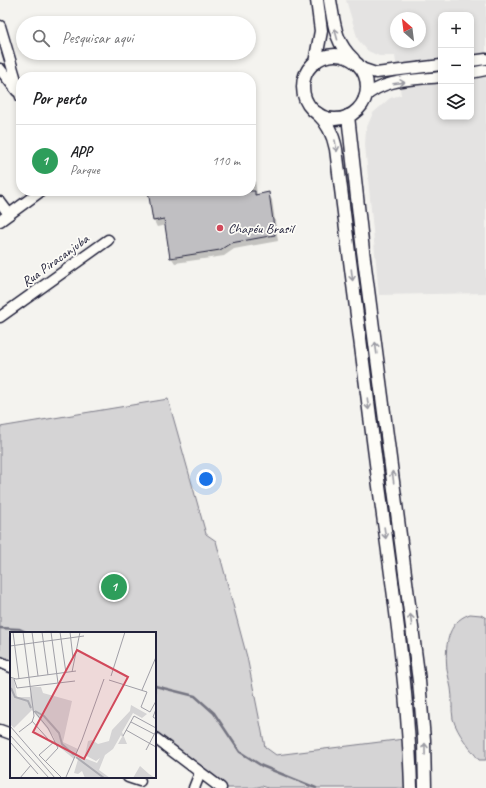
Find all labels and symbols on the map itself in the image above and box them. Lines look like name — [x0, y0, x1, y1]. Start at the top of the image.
north arrow — [390, 12, 426, 48]
one-way arrow — [332, 27, 339, 40]
one-way arrow — [392, 79, 405, 86]
one-way arrow — [332, 139, 340, 152]
place label: Chapéu Brasil — [228, 220, 296, 237]
marker: Chapéu Brasil — [215, 223, 225, 233]
street label: Rua Piracanjuba — [18, 230, 93, 290]
one-way arrow — [348, 268, 355, 281]
one-way arrow — [372, 342, 380, 355]
one-way arrow — [364, 397, 372, 410]
your location — [196, 469, 216, 489]
one-way arrow — [389, 471, 397, 484]
one-way arrow — [381, 526, 389, 539]
pin: 1 — [101, 572, 127, 602]
one-way arrow — [407, 614, 415, 627]
inset map — [10, 632, 156, 778]
one-way arrow — [421, 743, 428, 756]

